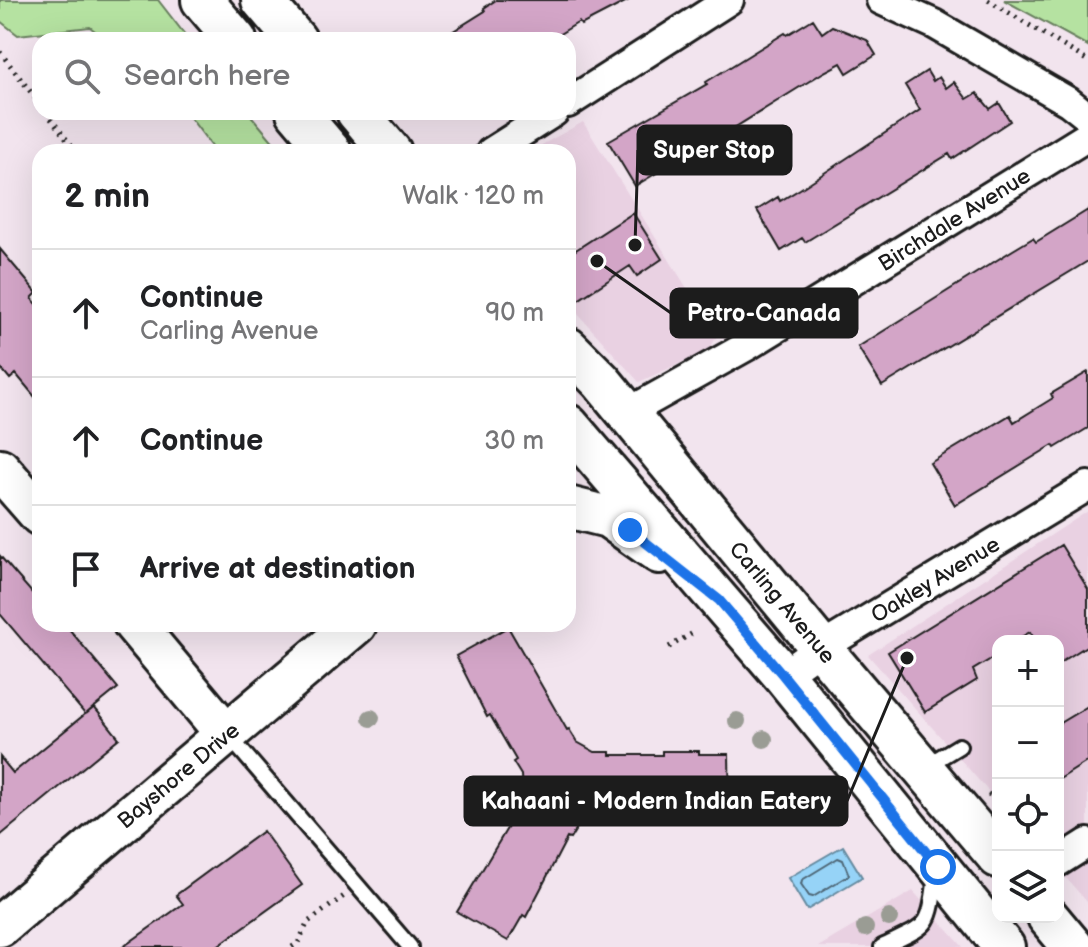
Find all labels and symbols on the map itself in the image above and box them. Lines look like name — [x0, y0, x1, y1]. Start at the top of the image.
callout: Super Stop — [638, 126, 791, 174]
text: Super Stop — [653, 136, 775, 165]
street label: Birchdale Avenue — [874, 163, 1036, 278]
callout: Petro-Canada — [671, 289, 857, 337]
text: Petro-Canada — [687, 299, 841, 328]
route end — [612, 512, 648, 548]
street label: Oakley Avenue — [866, 531, 1005, 629]
street label: Carling Avenue — [723, 536, 841, 669]
street label: Bayshore Drive — [112, 717, 245, 835]
callout: Kahaani - Modern Indian Eatery — [465, 777, 847, 825]
text: Kahaani - Modern Indian Eatery — [481, 787, 831, 816]
route start — [920, 849, 956, 885]

